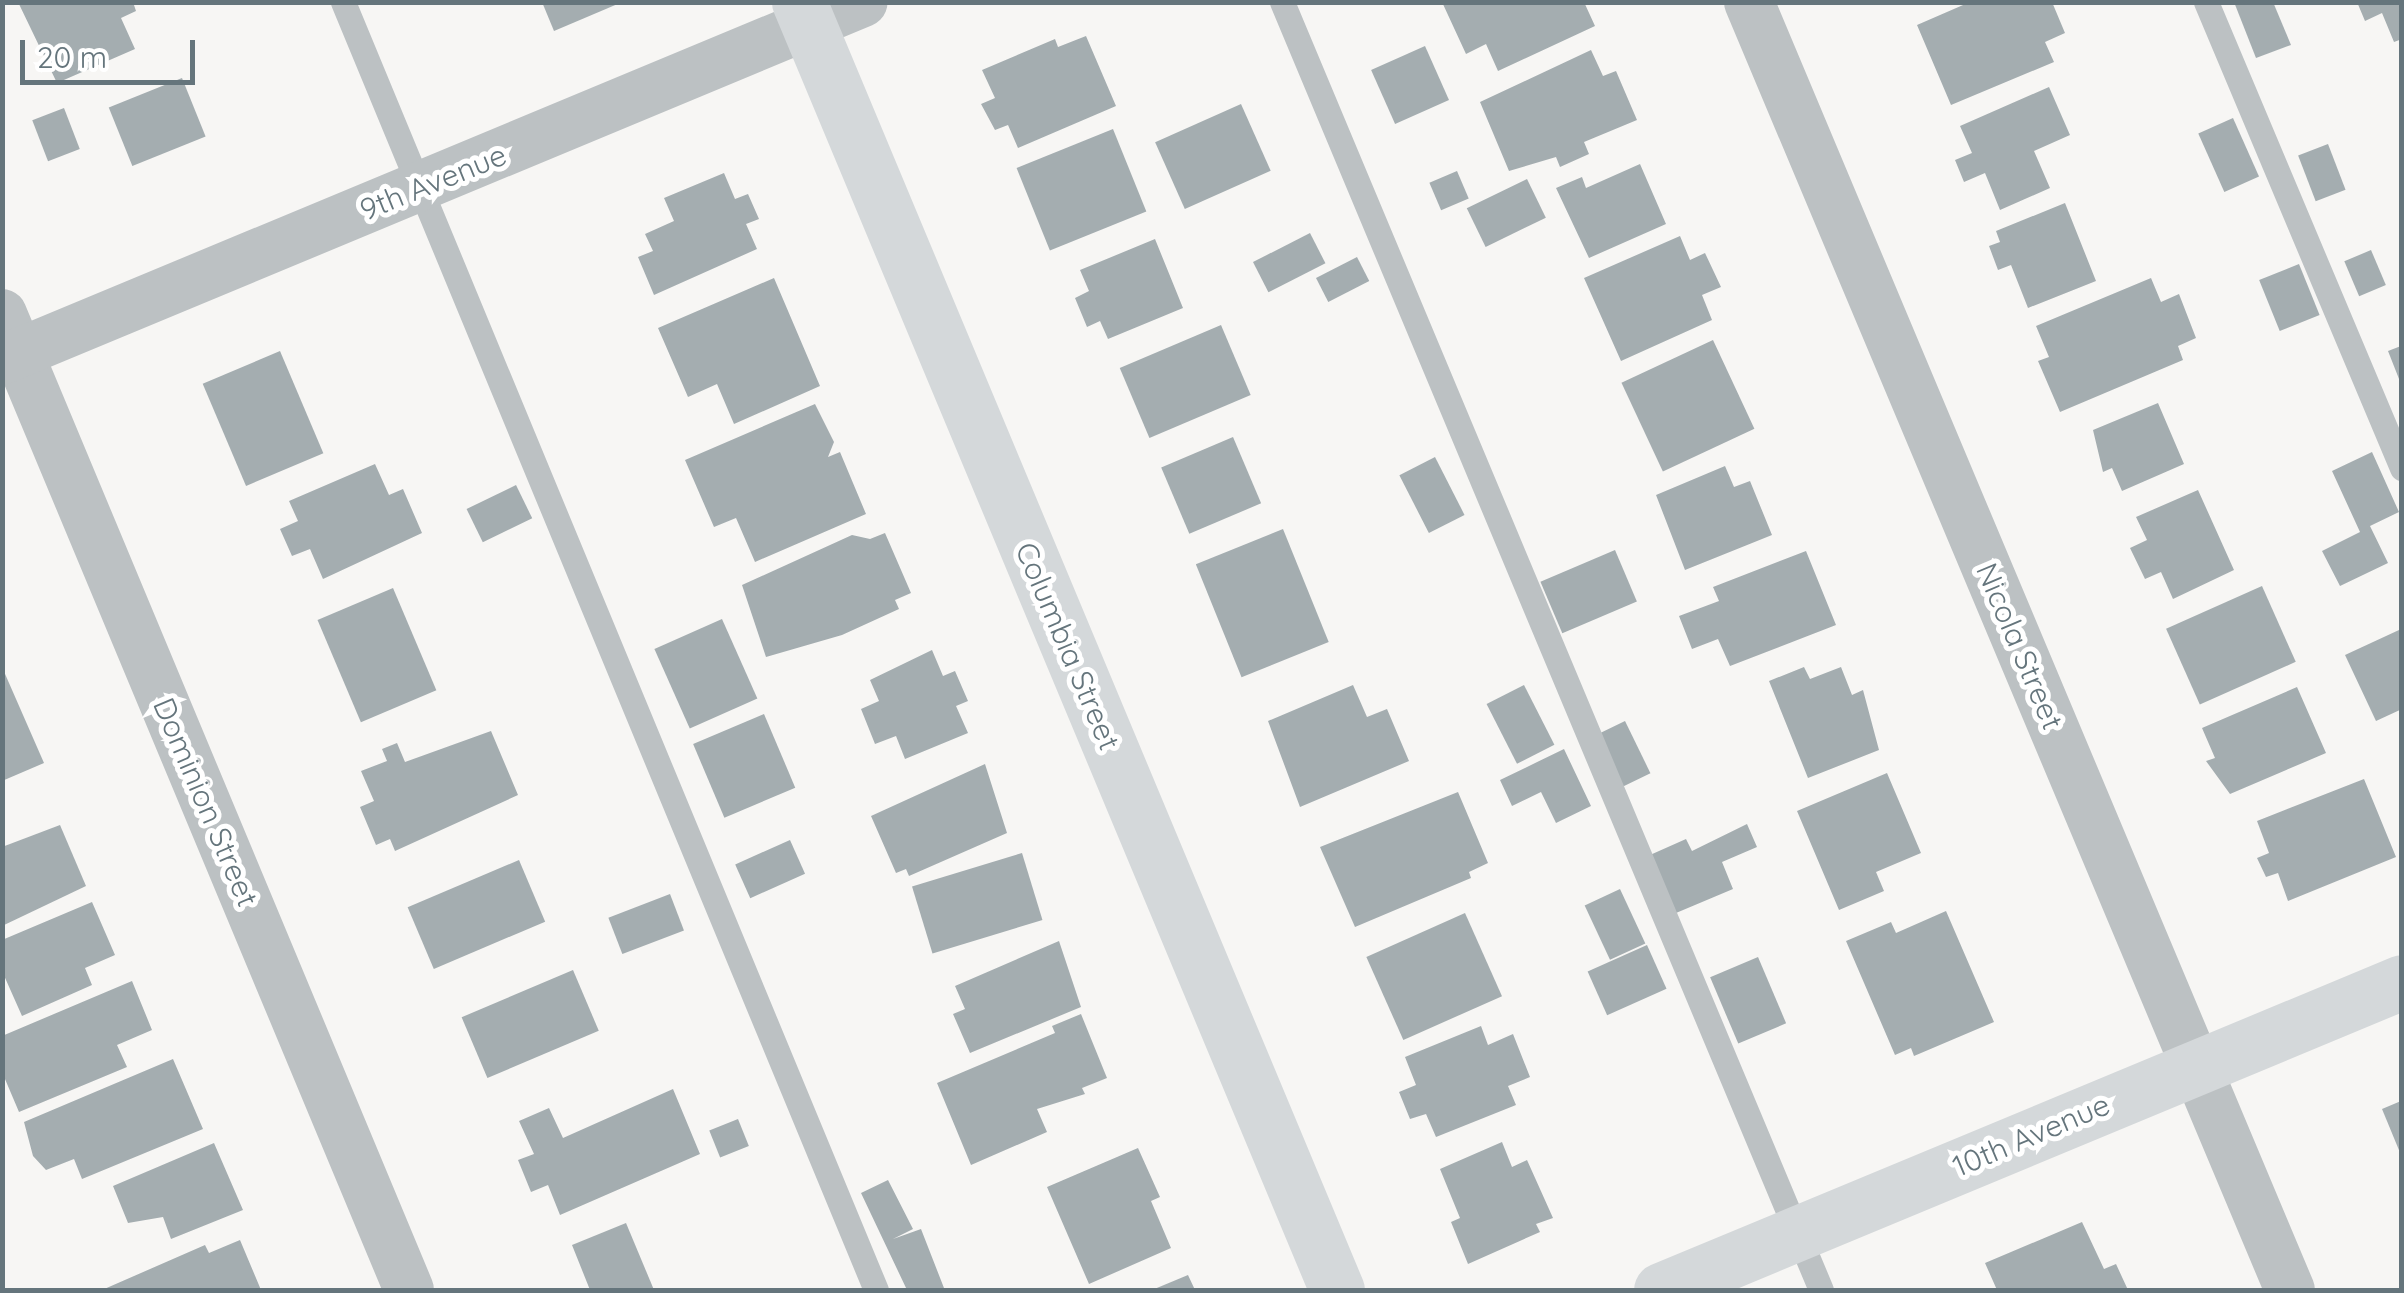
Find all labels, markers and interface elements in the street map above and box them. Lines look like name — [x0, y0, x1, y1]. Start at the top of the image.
scale bar — [25, 20, 200, 82]
text: 20 m — [37, 38, 107, 76]
street label: 9th Avenue — [355, 136, 511, 228]
street label: Columbia Street — [1008, 537, 1128, 755]
street label: Nicola Street — [1969, 557, 2071, 735]
street label: Dominion Street — [146, 692, 266, 912]
street label: 10th Avenue — [1947, 1086, 2115, 1184]

